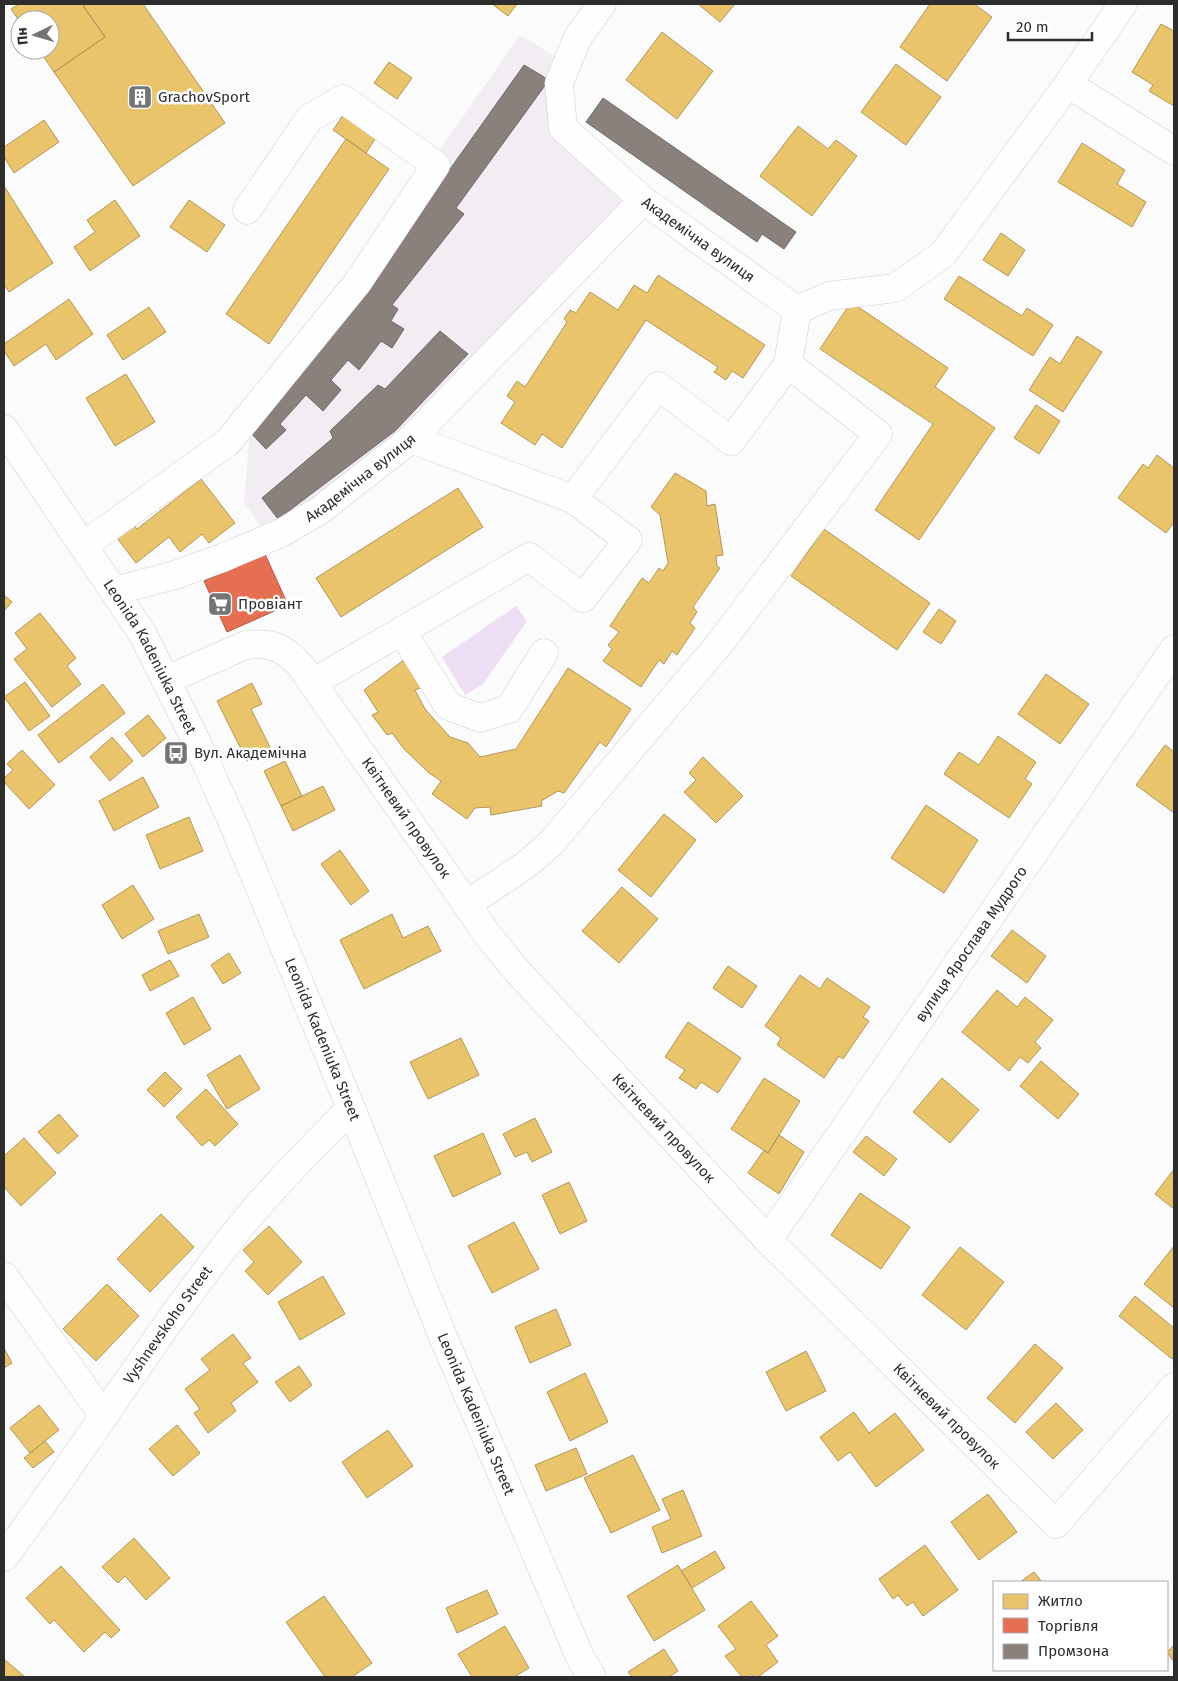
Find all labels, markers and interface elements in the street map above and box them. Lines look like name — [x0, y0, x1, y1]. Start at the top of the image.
north arrow — [10, 10, 60, 60]
scale bar — [1008, 10, 1092, 42]
text: 20 m — [1016, 18, 1049, 36]
text: Пн — [13, 27, 32, 46]
building icon: GrachovSport — [127, 84, 153, 110]
place label: GrachovSport — [158, 88, 251, 106]
street label: Академічна вулиця — [638, 193, 758, 286]
street label: Академічна вулиця — [302, 430, 419, 526]
street label: Leonida Kadeniuka Street — [100, 576, 200, 738]
supermarket icon: Провіант — [207, 591, 233, 617]
place label: Провіант — [238, 595, 303, 613]
bus stop icon: Вул. Академічна — [163, 740, 189, 766]
place label: Вул. Академічна — [194, 744, 307, 762]
street label: Квітневий провулок — [358, 754, 455, 882]
street label: вулиця Ярослава Мудрого — [911, 863, 1031, 1026]
street label: Leonida Kadeniuka Street — [281, 955, 364, 1124]
street label: Квітневий провулок — [608, 1070, 719, 1187]
street label: Vyshnevskoho Street — [119, 1262, 216, 1388]
street label: Leonida Kadeniuka Street — [434, 1330, 519, 1498]
street label: Квітневий провулок — [889, 1360, 1004, 1473]
legend — [993, 1581, 1168, 1671]
text: Житло — [1038, 1592, 1083, 1610]
text: Торгівля — [1038, 1617, 1098, 1635]
text: Промзона — [1038, 1642, 1109, 1660]

